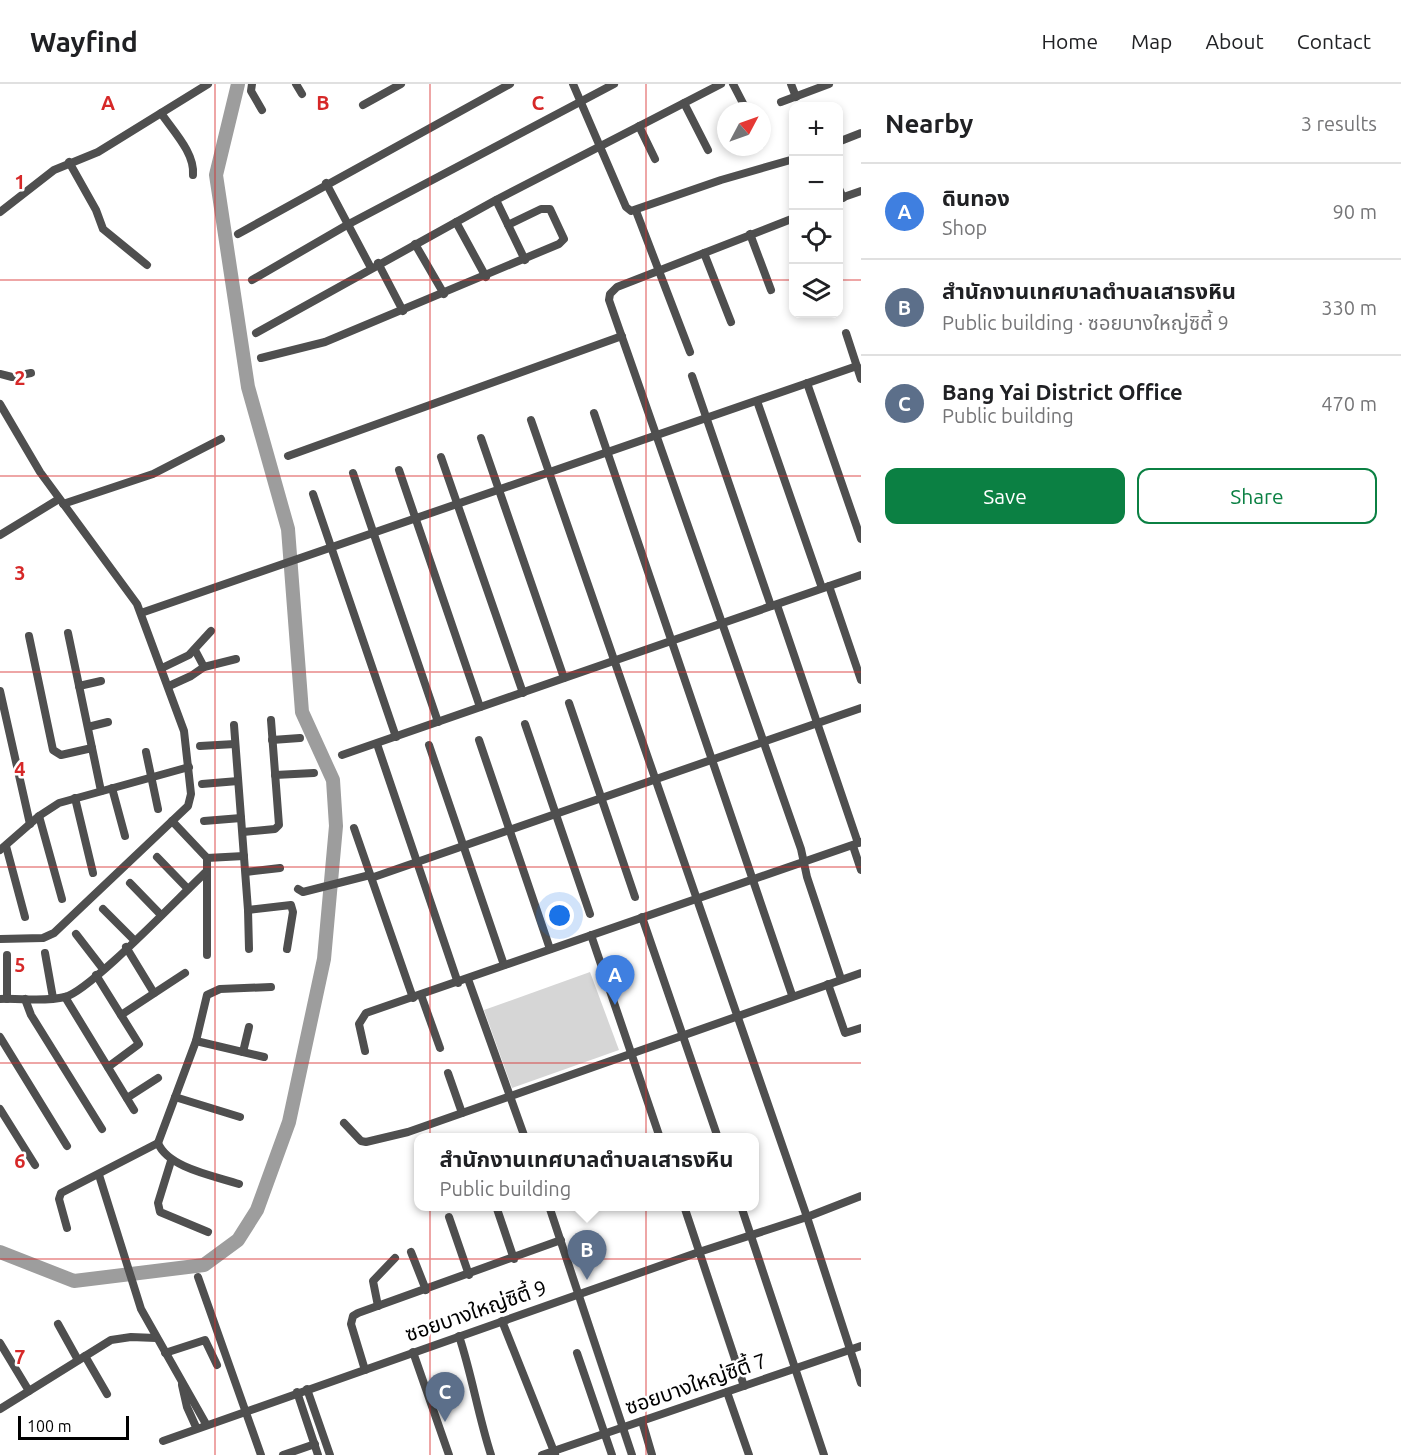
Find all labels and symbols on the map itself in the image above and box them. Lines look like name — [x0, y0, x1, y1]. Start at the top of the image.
text: A — [101, 91, 115, 114]
text: B — [316, 91, 330, 114]
text: C — [532, 91, 545, 114]
north arrow — [717, 102, 771, 156]
text: 1 — [14, 170, 26, 193]
text: 2 — [14, 366, 26, 389]
text: 3 — [14, 561, 26, 584]
text: 4 — [14, 757, 26, 780]
your location — [545, 901, 574, 930]
text: 5 — [14, 953, 26, 976]
pin: A — [596, 956, 634, 1005]
text: 6 — [14, 1149, 26, 1172]
pin: B — [568, 1230, 606, 1280]
street label: ซอยบางใหญ่ซิตี้ 9 — [401, 1273, 549, 1345]
text: 7 — [14, 1345, 26, 1368]
street label: ซอยบางใหญ่ซิตี้ 7 — [621, 1346, 769, 1418]
pin: C — [426, 1372, 464, 1422]
scale bar — [18, 1413, 129, 1440]

